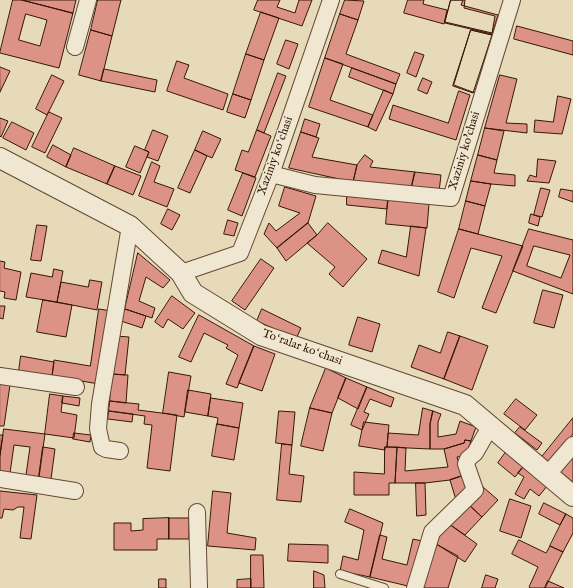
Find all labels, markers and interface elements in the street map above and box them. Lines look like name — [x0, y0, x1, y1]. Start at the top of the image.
street label: Xaziniy ko'chasi — [446, 110, 484, 192]
street label: Xaziniy koʻchasi — [255, 115, 297, 197]
street label: Toʻralar koʻchasi — [260, 327, 344, 369]

